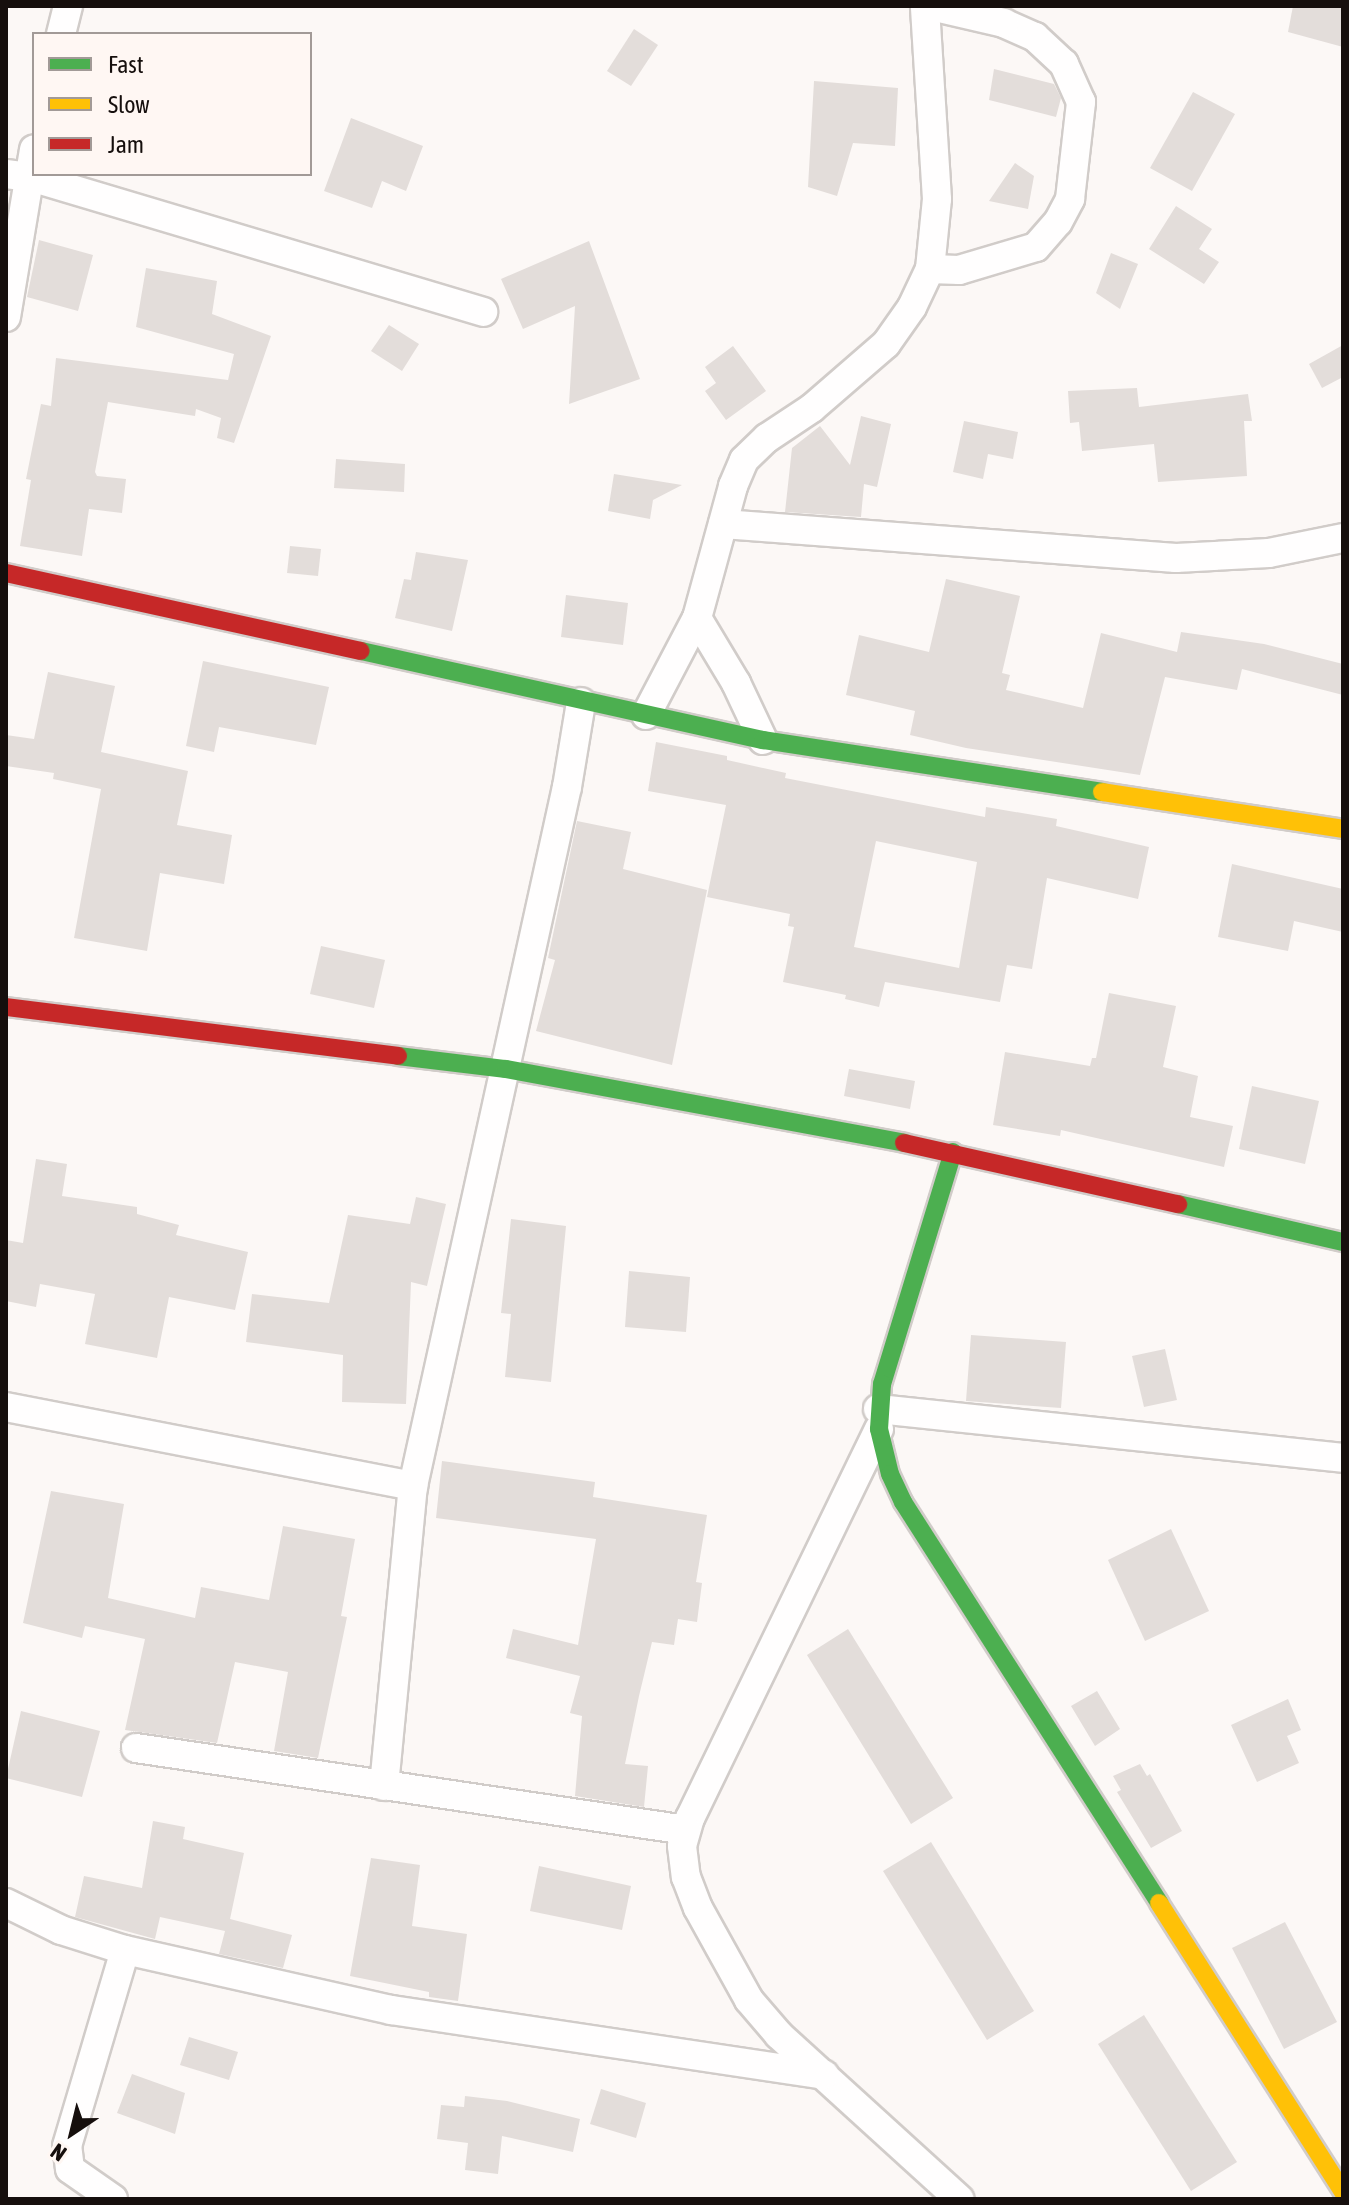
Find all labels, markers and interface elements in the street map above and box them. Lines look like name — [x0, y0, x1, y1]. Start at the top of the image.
legend — [32, 32, 312, 176]
text: Fast — [108, 51, 144, 78]
text: Slow — [108, 91, 150, 118]
text: Jam — [108, 131, 144, 158]
north arrow — [32, 2093, 112, 2173]
text: N — [45, 2138, 71, 2167]

